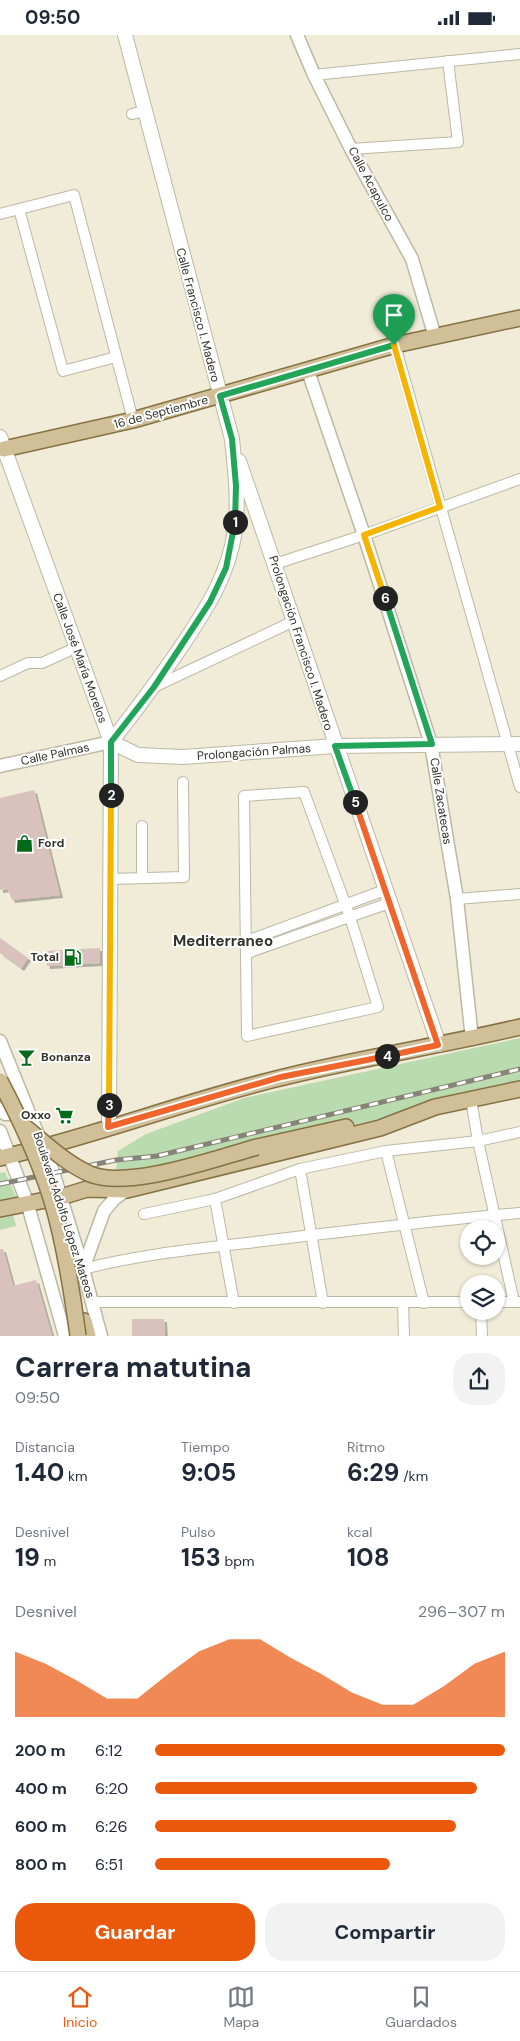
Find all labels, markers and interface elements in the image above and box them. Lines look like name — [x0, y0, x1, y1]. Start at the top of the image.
text: 09:50 — [25, 5, 80, 30]
street label: Calle Acapulco — [345, 144, 397, 224]
street label: Calle Francisco I. Madero — [172, 246, 224, 384]
pin — [373, 294, 415, 345]
icon: arrive — [380, 301, 408, 329]
street label: 16 de Septiembre — [112, 392, 210, 432]
pin: 1 — [222, 509, 248, 535]
text: 1 — [233, 513, 238, 531]
street label: Prolongación Francisco I. Madero — [265, 553, 337, 733]
pin: 6 — [372, 585, 398, 611]
text: 6 — [381, 589, 390, 607]
street label: Calle José María Morelos — [49, 591, 111, 725]
street label: Calle Palmas — [19, 739, 91, 769]
street label: Prolongación Palmas — [196, 740, 312, 764]
street label: Calle Zacatecas — [426, 757, 456, 845]
pin: 2 — [98, 783, 124, 807]
text: 2 — [107, 786, 116, 804]
pin: 5 — [342, 789, 368, 815]
text: 5 — [351, 793, 360, 811]
shop icon: Ford — [14, 833, 34, 853]
place label: Ford — [38, 835, 64, 851]
district label: Mediterraneo — [173, 931, 273, 951]
fuel station icon: Total — [63, 947, 83, 967]
place label: Total — [30, 949, 59, 965]
pin: 4 — [374, 1043, 400, 1069]
bar icon: Bonanza — [17, 1047, 37, 1067]
text: 4 — [383, 1047, 392, 1065]
place label: Bonanza — [41, 1049, 91, 1065]
pin: 3 — [96, 1093, 122, 1117]
text: 3 — [105, 1096, 114, 1114]
supermarket icon: Oxxo — [55, 1105, 75, 1125]
place label: Oxxo — [21, 1107, 51, 1123]
street label: Boulevard Adolfo López Mateos — [29, 1130, 99, 1300]
map controls — [460, 1220, 505, 1320]
button: locate — [460, 1220, 505, 1265]
button: layers — [460, 1275, 505, 1320]
text: Carrera matutina — [15, 1349, 252, 1386]
button: share — [453, 1353, 505, 1405]
text: 09:50 — [15, 1387, 60, 1408]
text: Distancia — [15, 1438, 75, 1456]
text: Tiempo — [181, 1438, 230, 1456]
text: Ritmo — [347, 1438, 385, 1456]
text: 1.40 — [15, 1456, 64, 1489]
text: 9:05 — [181, 1456, 236, 1489]
text: 6:29 — [347, 1456, 399, 1489]
text: km — [64, 1467, 88, 1485]
text: /km — [399, 1467, 428, 1485]
text: Desnivel — [15, 1523, 69, 1541]
text: Pulso — [181, 1523, 216, 1541]
text: kcal — [347, 1523, 372, 1541]
text: 19 — [15, 1541, 40, 1574]
text: 153 — [181, 1541, 221, 1574]
text: 108 — [347, 1541, 390, 1574]
text: m — [40, 1552, 56, 1570]
text: bpm — [221, 1552, 254, 1570]
text: Desnivel — [15, 1601, 77, 1622]
text: 296–307 m — [418, 1601, 505, 1622]
text: 200 m — [15, 1740, 66, 1761]
text: 6:12 — [95, 1740, 123, 1761]
text: 400 m — [15, 1778, 67, 1799]
text: 6:20 — [95, 1778, 128, 1799]
text: 600 m — [15, 1816, 67, 1837]
text: 6:26 — [95, 1816, 128, 1837]
text: 800 m — [15, 1854, 66, 1875]
text: 6:51 — [95, 1854, 123, 1875]
button: Guardar — [15, 1903, 255, 1961]
button: Compartir — [265, 1903, 505, 1961]
tab: Inicio — [63, 1983, 97, 2031]
tab: Mapa — [223, 1983, 259, 2031]
tab: Guardados — [385, 1983, 457, 2031]

